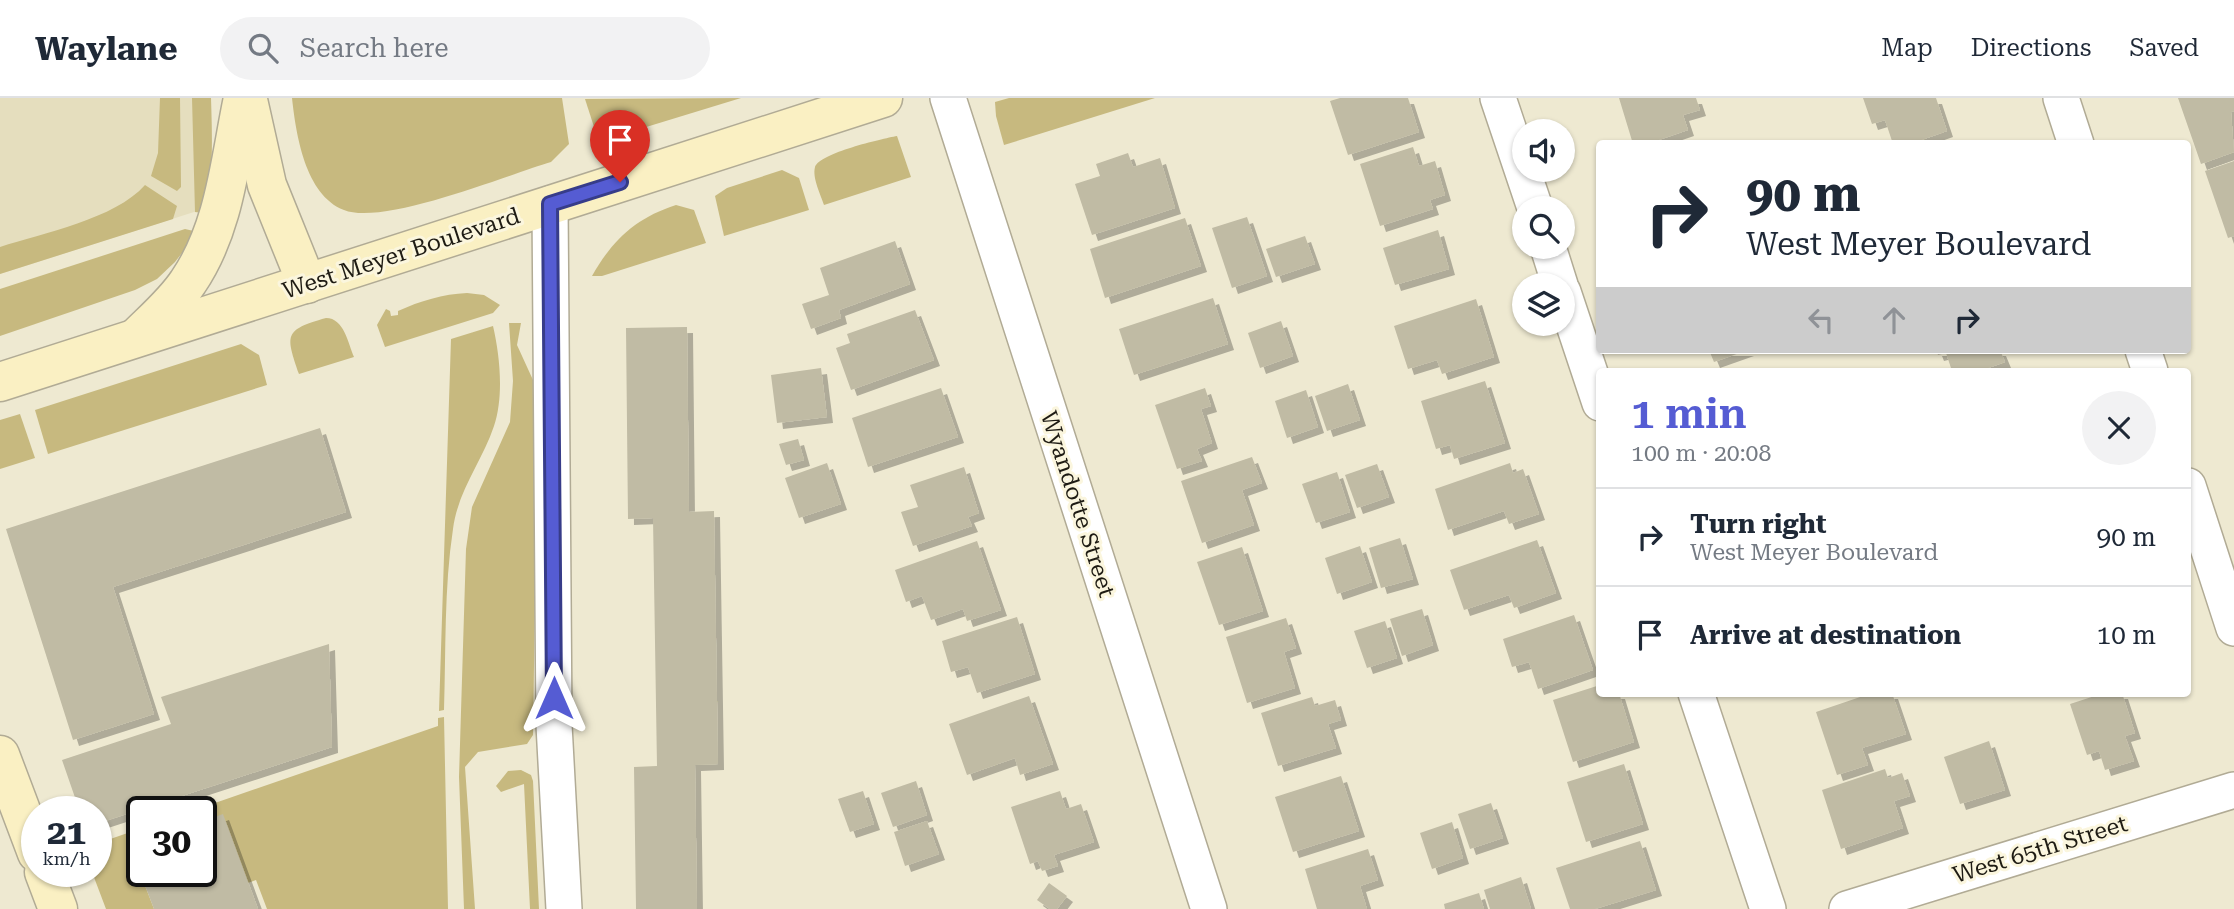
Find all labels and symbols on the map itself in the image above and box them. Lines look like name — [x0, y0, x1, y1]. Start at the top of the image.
pin — [590, 110, 650, 182]
street label: West Meyer Boulevard — [279, 202, 524, 305]
street label: Wyandotte Street — [1035, 408, 1120, 601]
position arrow — [517, 661, 591, 735]
speed limit sign: 30 — [126, 796, 217, 887]
street label: West 65th Street — [1950, 810, 2131, 889]

